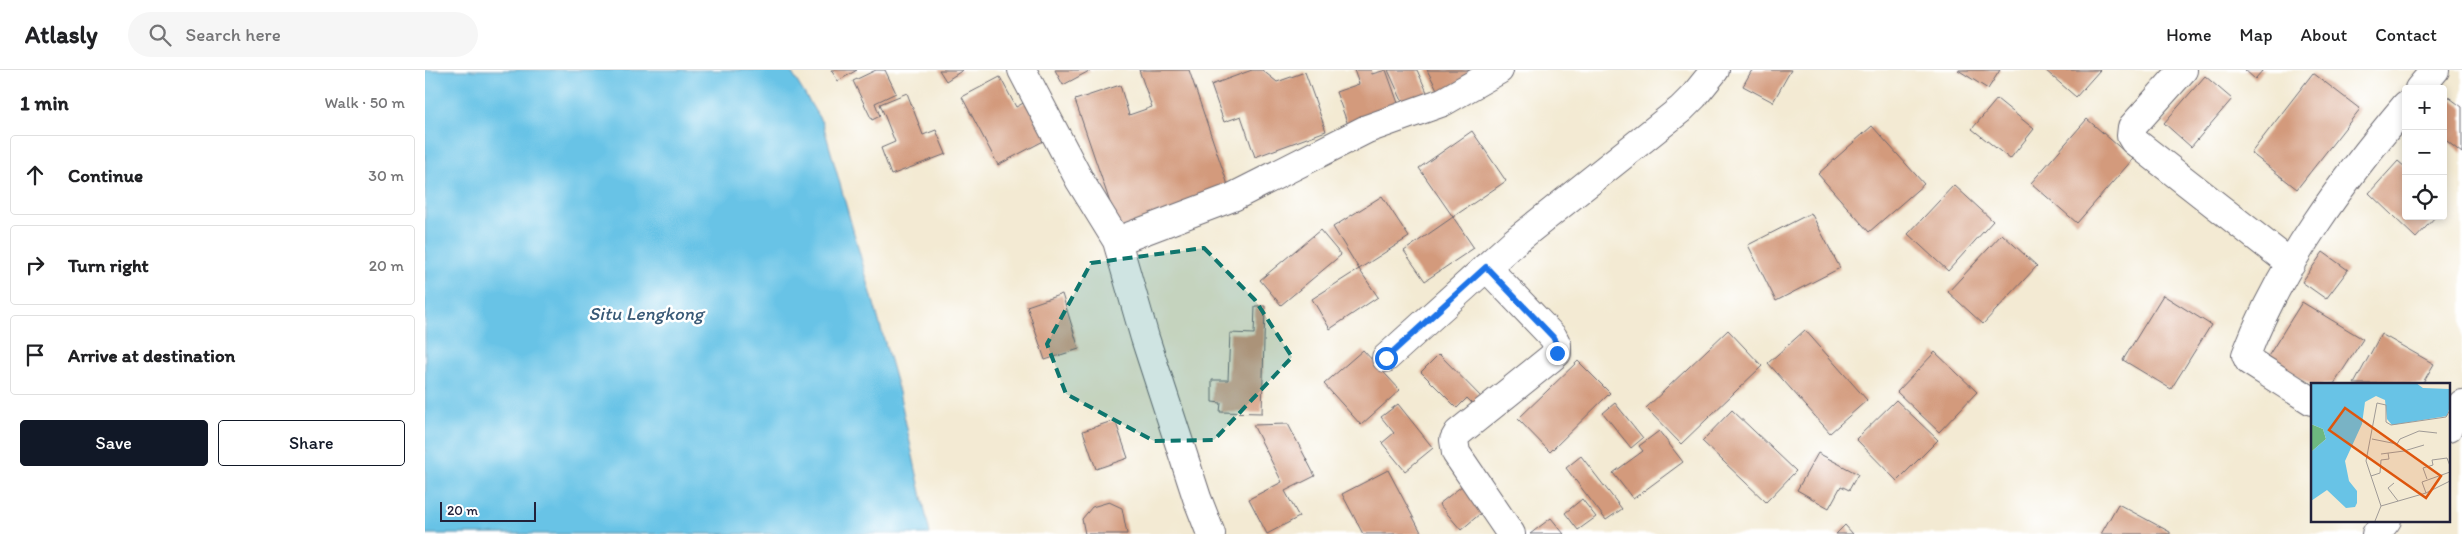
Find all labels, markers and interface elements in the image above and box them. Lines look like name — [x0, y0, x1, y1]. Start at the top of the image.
search box — [128, 12, 478, 57]
text: Atlasly — [25, 20, 98, 49]
icon: search — [146, 21, 174, 49]
text: Search here — [186, 23, 281, 46]
text: Home — [2166, 24, 2212, 46]
text: Map — [2240, 24, 2273, 46]
text: About — [2301, 24, 2347, 46]
text: Contact — [2375, 24, 2437, 46]
map controls — [2402, 85, 2447, 220]
button: + — [2402, 85, 2447, 130]
text: 1 min — [20, 90, 69, 115]
text: Walk · 50 m — [325, 93, 405, 112]
button: − — [2402, 130, 2447, 175]
icon: ahead — [21, 161, 49, 189]
text: Continue — [68, 164, 143, 187]
text: 30 m — [368, 166, 404, 185]
button: locate — [2402, 175, 2447, 220]
icon: right — [21, 251, 49, 279]
text: Turn right — [68, 254, 149, 277]
text: 20 m — [369, 256, 404, 275]
water label: Situ Lengkong — [588, 302, 706, 325]
icon: arrive — [21, 341, 49, 369]
route end — [1546, 342, 1569, 365]
text: Arrive at destination — [68, 344, 235, 367]
route start — [1375, 347, 1398, 370]
inset map — [2311, 383, 2449, 522]
button: Save — [20, 420, 208, 466]
button: Share — [218, 420, 405, 466]
scale bar — [440, 499, 536, 522]
text: 20 m — [447, 502, 478, 519]

